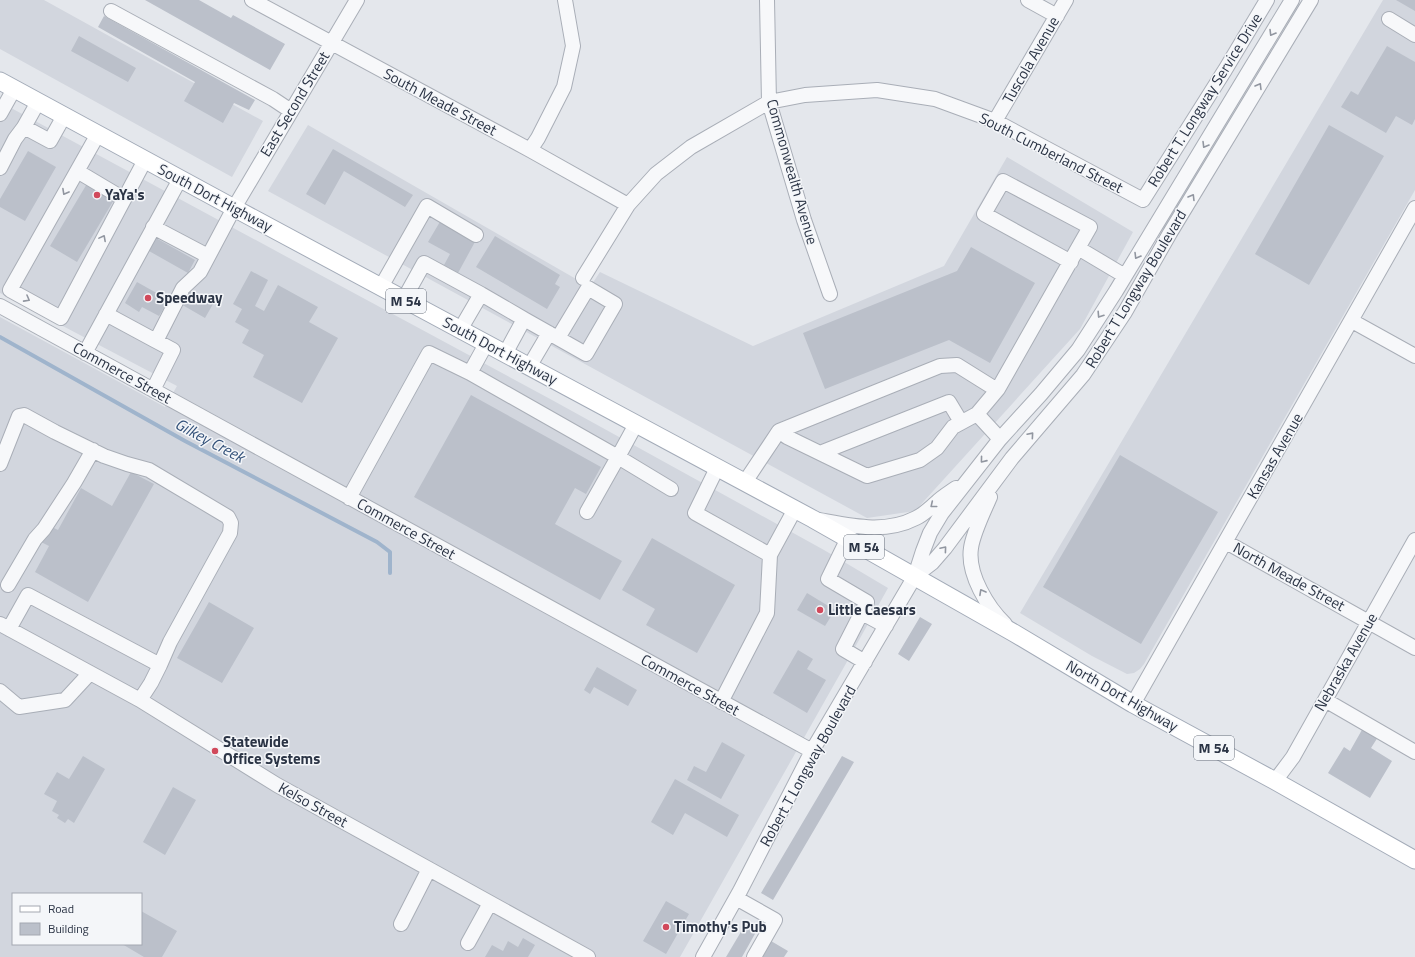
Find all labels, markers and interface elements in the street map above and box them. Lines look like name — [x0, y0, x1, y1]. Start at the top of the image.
street label: Robert T. Longway Service Drive — [1141, 8, 1268, 191]
street label: Tuscola Avenue — [996, 12, 1065, 108]
one-way arrow — [1269, 29, 1277, 36]
street label: East Second Street — [254, 46, 336, 161]
street label: South Meade Street — [379, 62, 502, 142]
one-way arrow — [1255, 83, 1262, 90]
street label: Commonwealth Avenue — [761, 96, 824, 247]
street label: South Cumberland Street — [975, 106, 1128, 199]
one-way arrow — [1202, 141, 1209, 148]
street label: South Dort Highway — [154, 158, 277, 238]
place label: YaYa's — [105, 183, 145, 206]
one-way arrow — [62, 188, 69, 196]
marker: YaYa's — [92, 190, 102, 200]
one-way arrow — [1187, 194, 1195, 201]
street label: Robert T Longway Boulevard — [1079, 205, 1192, 372]
one-way arrow — [99, 235, 106, 242]
one-way arrow — [1135, 252, 1142, 259]
place label: Speedway — [156, 286, 223, 309]
road number: M 54 — [386, 289, 426, 313]
marker: Speedway — [143, 293, 153, 303]
one-way arrow — [22, 294, 30, 301]
street label: South Dort Highway — [439, 311, 562, 391]
one-way arrow — [1097, 311, 1105, 318]
street label: Commerce Street — [69, 336, 176, 410]
street label: Kansas Avenue — [1241, 409, 1308, 503]
water label: Gilkey Creek — [171, 412, 251, 469]
one-way arrow — [1027, 432, 1034, 440]
one-way arrow — [981, 455, 988, 462]
street label: Commerce Street — [353, 492, 460, 566]
one-way arrow — [930, 501, 938, 508]
road number: M 54 — [844, 535, 884, 559]
street label: North Meade Street — [1229, 536, 1350, 617]
one-way arrow — [939, 546, 946, 554]
one-way arrow — [979, 589, 986, 596]
place label: Little Caesars — [828, 598, 916, 621]
marker: Little Caesars — [815, 605, 825, 615]
street label: Nebraska Avenue — [1308, 608, 1383, 715]
street label: Commerce Street — [637, 648, 744, 722]
street label: North Dort Highway — [1062, 654, 1183, 737]
street label: Robert T Longway Boulevard — [754, 681, 862, 851]
place label: Statewide Office Systems — [223, 730, 320, 770]
road number: M 54 — [1194, 736, 1234, 760]
marker: Statewide Office Systems — [210, 746, 220, 756]
street label: Kelso Street — [274, 776, 353, 833]
legend — [12, 893, 142, 945]
text: Road — [48, 899, 74, 918]
place label: Timothy's Pub — [674, 915, 767, 938]
text: Building — [48, 919, 89, 938]
marker: Timothy's Pub — [661, 922, 671, 932]

